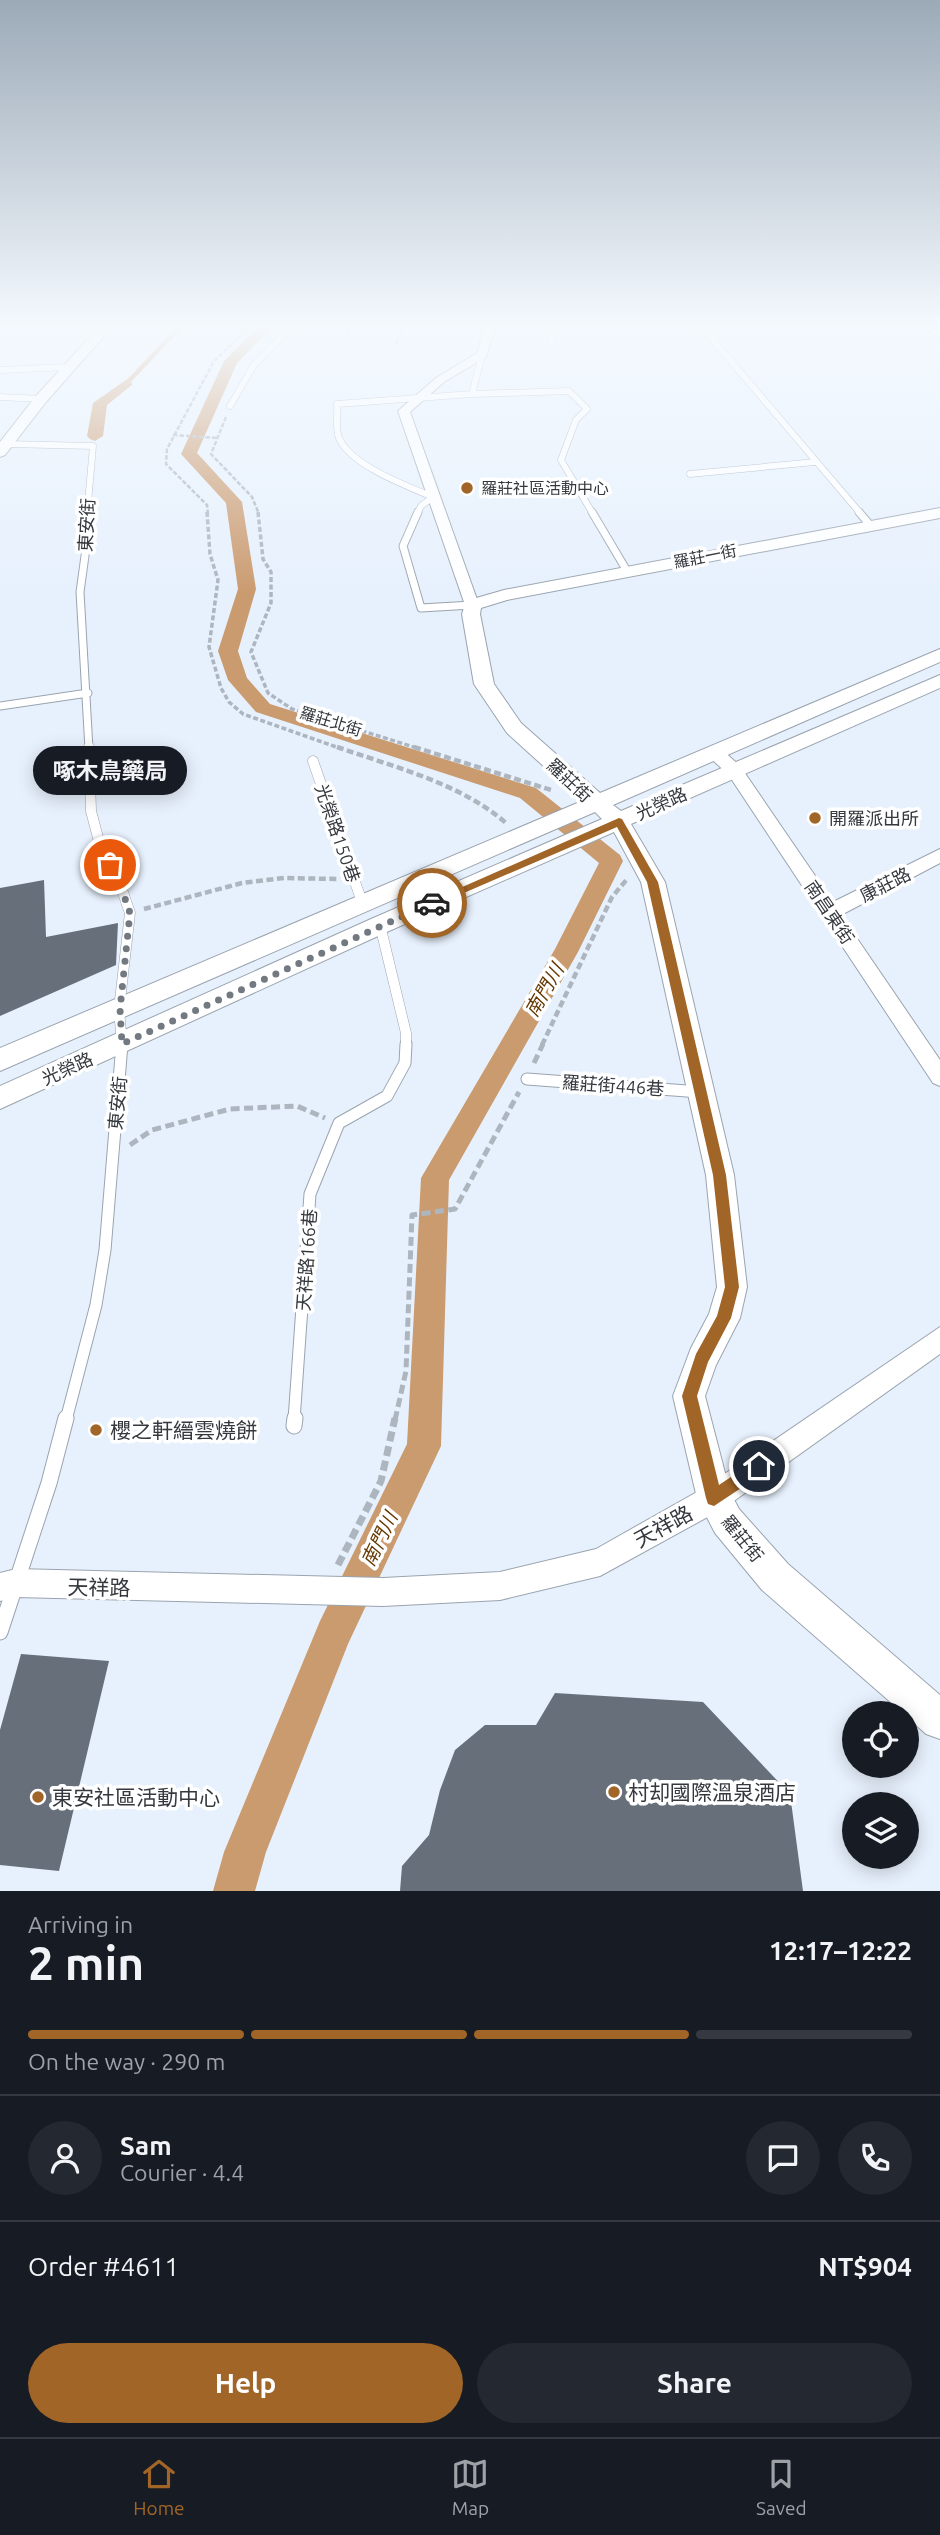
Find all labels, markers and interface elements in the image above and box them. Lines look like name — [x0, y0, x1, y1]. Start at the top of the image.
place label: 羅莊社區活動中心 — [481, 479, 609, 497]
marker: 羅莊社區活動中心 — [459, 480, 475, 496]
street label: 東安街 — [75, 498, 97, 552]
street label: 羅莊一街 — [672, 541, 738, 571]
street label: 羅莊北街 — [298, 703, 364, 739]
callout: 啄木鳥藥局 — [33, 746, 187, 795]
street label: 羅莊街 — [543, 754, 597, 806]
text: 啄木鳥藥局 — [53, 758, 168, 783]
street label: 光榮路150巷 — [312, 781, 364, 885]
street label: 光榮路 — [632, 783, 690, 823]
place label: 開羅派出所 — [829, 808, 919, 828]
marker: 開羅派出所 — [807, 810, 823, 826]
pin — [80, 835, 140, 895]
icon: bag — [91, 846, 129, 884]
street label: 康莊路 — [856, 863, 914, 905]
courier — [397, 868, 467, 938]
street label: 南昌東街 — [802, 877, 858, 947]
icon: car — [413, 884, 451, 922]
water label: 南門川 — [520, 958, 569, 1020]
street label: 光榮路 — [38, 1048, 96, 1088]
street label: 羅莊街446巷 — [561, 1071, 665, 1099]
street label: 東安街 — [105, 1075, 129, 1131]
street label: 天祥路166巷 — [292, 1208, 320, 1312]
place label: 櫻之軒縉雲燒餅 — [110, 1418, 257, 1442]
marker: 櫻之軒縉雲燒餅 — [88, 1422, 104, 1438]
pin — [729, 1436, 789, 1496]
icon: home — [740, 1447, 778, 1485]
street label: 天祥路 — [630, 1500, 696, 1552]
water label: 南門川 — [357, 1507, 402, 1569]
street label: 羅莊街 — [718, 1511, 768, 1565]
street label: 天祥路 — [67, 1574, 131, 1600]
map controls — [842, 1701, 919, 1869]
button: locate — [842, 1701, 919, 1778]
place label: 村却國際溫泉酒店 — [628, 1780, 796, 1804]
marker: 村却國際溫泉酒店 — [606, 1784, 622, 1800]
place label: 東安社區活動中心 — [52, 1785, 220, 1809]
marker: 東安社區活動中心 — [30, 1789, 46, 1805]
button: layers — [842, 1792, 919, 1869]
text: Arriving in — [28, 1912, 133, 1937]
text: 12:17–12:22 — [769, 1936, 912, 1965]
text: 2 min — [28, 1937, 144, 1989]
text: On the way · 290 m — [28, 2049, 225, 2074]
button: person — [28, 2121, 102, 2195]
button: chat — [746, 2121, 820, 2195]
button: phone — [838, 2121, 912, 2195]
text: Sam — [120, 2131, 172, 2160]
text: Courier · 4.4 — [120, 2160, 244, 2185]
text: Order #4611 — [28, 2252, 179, 2281]
text: NT$904 — [818, 2252, 912, 2281]
button: Help — [28, 2343, 463, 2423]
button: Share — [477, 2343, 912, 2423]
tab: Home — [133, 2455, 185, 2519]
tab: Map — [451, 2455, 489, 2519]
tab: Saved — [756, 2455, 807, 2519]

